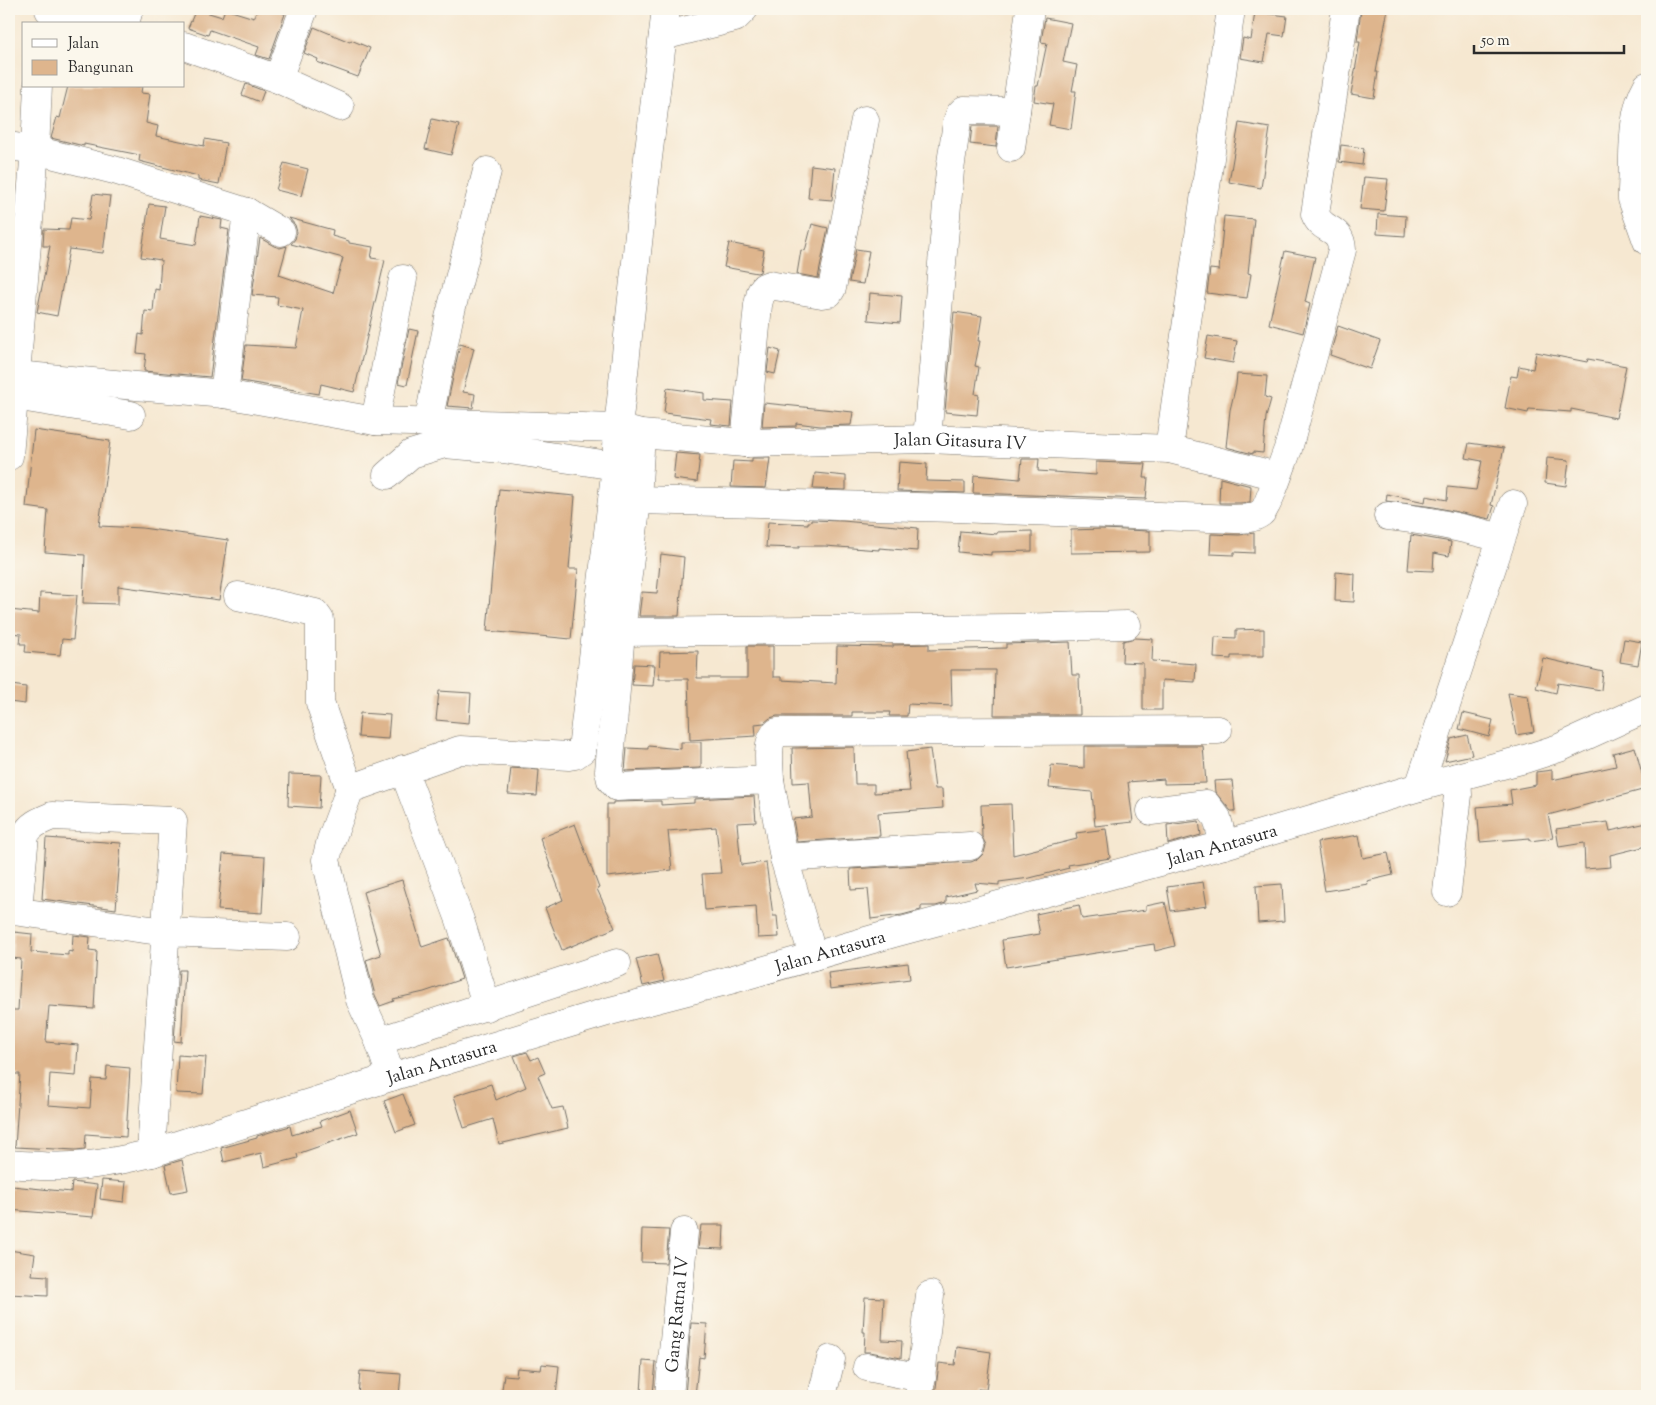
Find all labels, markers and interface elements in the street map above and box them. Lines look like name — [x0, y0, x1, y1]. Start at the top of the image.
legend — [22, 22, 185, 88]
scale bar — [1474, 22, 1624, 54]
text: 50 m — [1480, 31, 1510, 52]
text: Jalan — [67, 34, 99, 55]
text: Bangunan — [68, 58, 134, 79]
street label: Jalan Gitasura IV — [893, 428, 1027, 458]
street label: Jalan Antasura — [1164, 819, 1281, 875]
street label: Jalan Antasura — [772, 925, 889, 982]
street label: Jalan Antasura — [383, 1035, 500, 1093]
street label: Gang Ratna IV — [660, 1255, 697, 1374]

